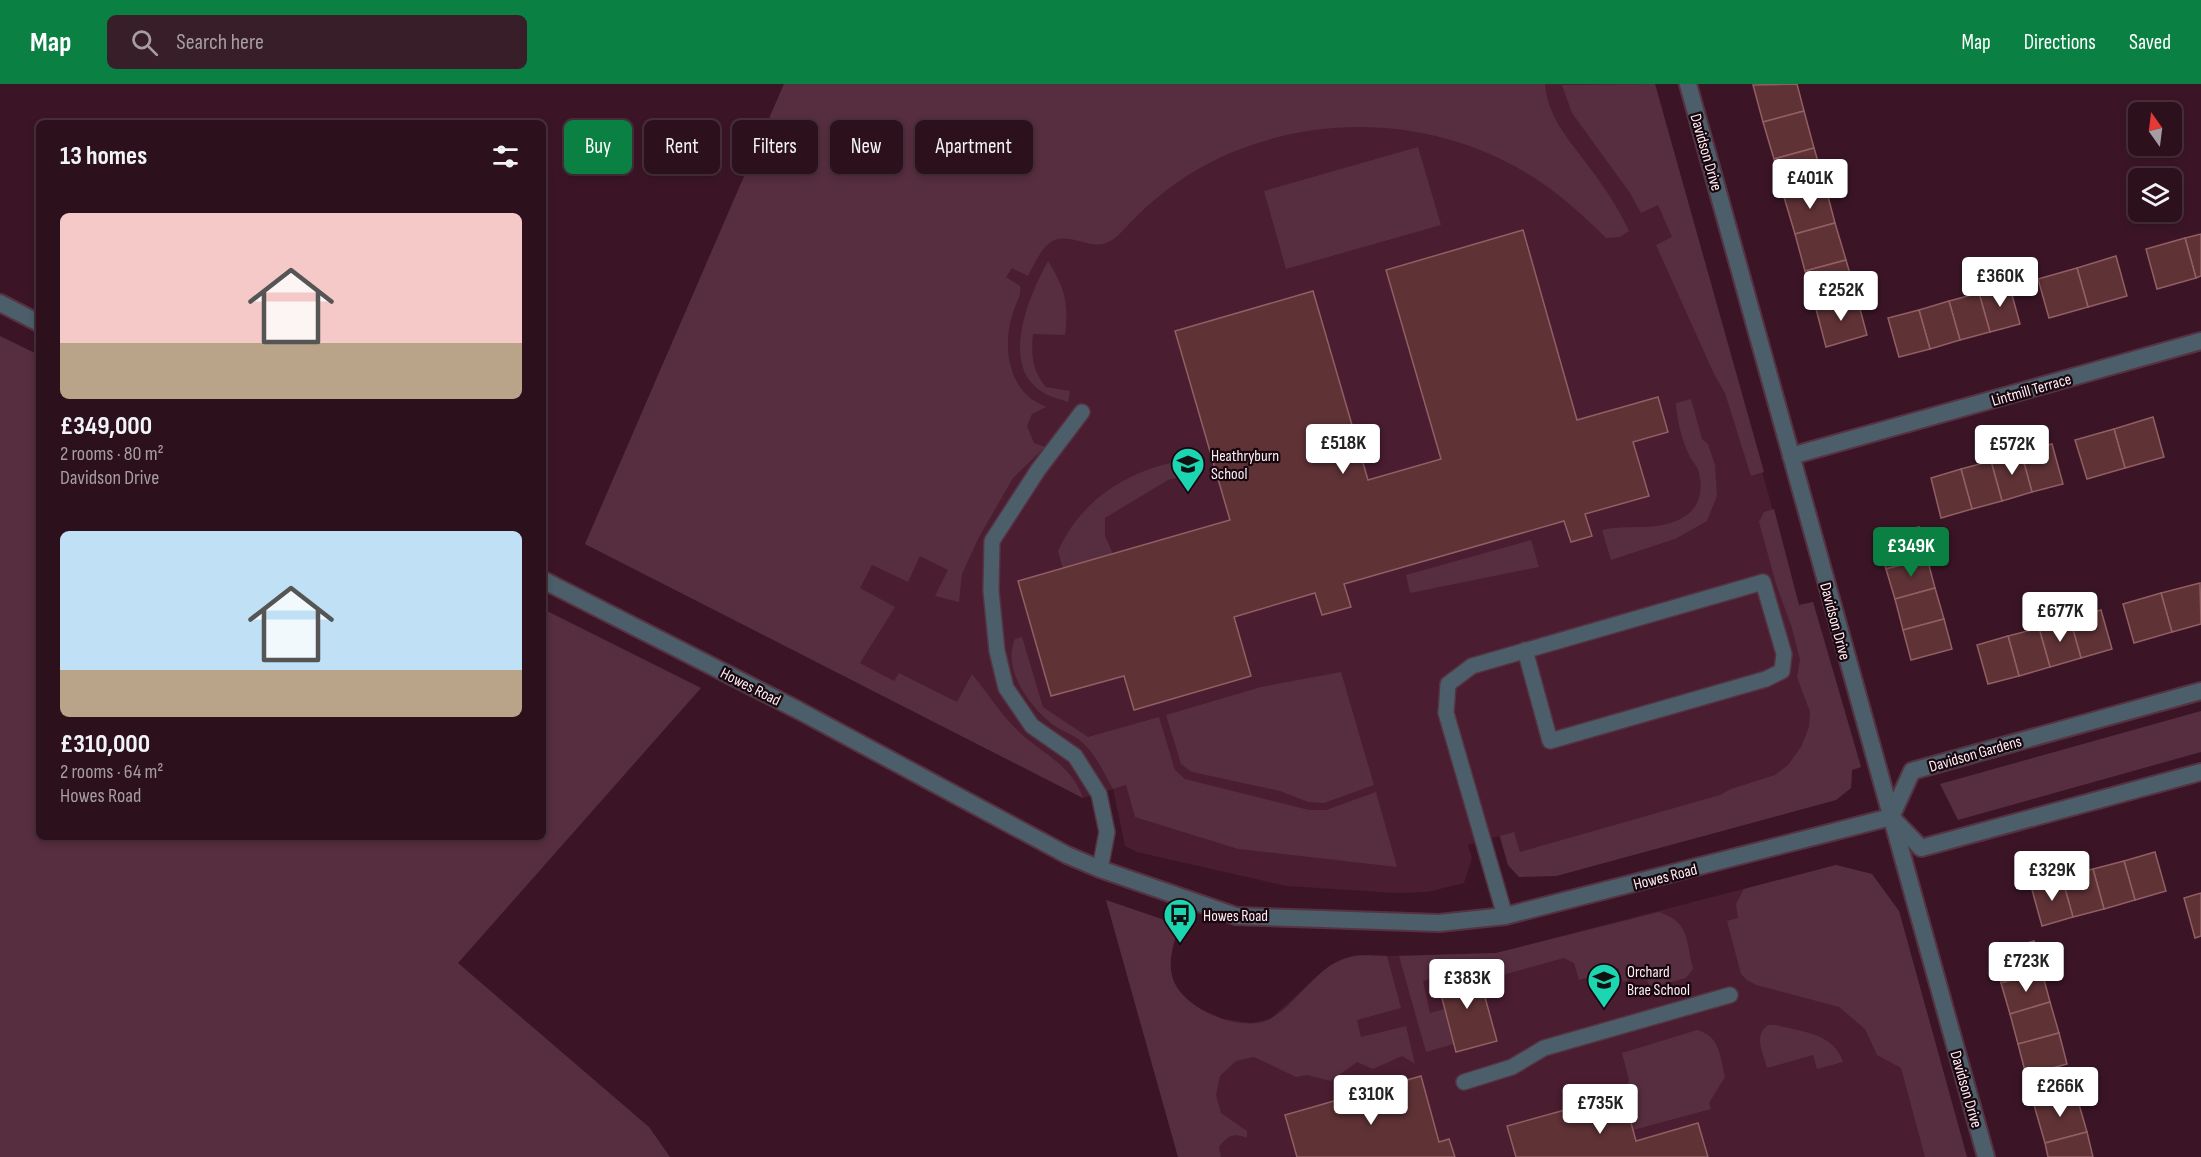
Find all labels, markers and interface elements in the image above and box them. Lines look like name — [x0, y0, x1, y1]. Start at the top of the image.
search box — [107, 15, 527, 69]
text: Map — [30, 26, 71, 59]
icon: search — [128, 26, 161, 59]
text: Search here — [176, 29, 264, 56]
text: Map — [1961, 30, 1991, 55]
text: Directions — [2024, 30, 2096, 55]
text: Saved — [2129, 30, 2171, 55]
north arrow — [2128, 102, 2182, 156]
map controls — [2128, 102, 2182, 222]
street label: Davidson Drive — [1685, 112, 1726, 193]
chip: Buy — [564, 120, 632, 174]
chip: Rent — [644, 120, 720, 174]
chip: Filters — [732, 120, 818, 174]
chip: New — [830, 120, 903, 174]
chip: Apartment — [915, 120, 1033, 174]
icon: filters — [489, 140, 522, 173]
text: 13 homes — [60, 141, 147, 172]
pin: £401K — [1768, 159, 1852, 210]
text: £401K — [1787, 166, 1833, 190]
button: layers — [2128, 168, 2182, 222]
icon: home — [237, 252, 345, 360]
pin: £360K — [1958, 257, 2042, 308]
text: £360K — [1976, 264, 2024, 288]
pin: £252K — [1799, 271, 1883, 322]
text: £252K — [1818, 278, 1864, 302]
street label: Lintmill Terrace — [1989, 370, 2074, 411]
text: £349,000 — [60, 411, 152, 442]
pin: £518K — [1301, 424, 1385, 475]
pin: £572K — [1970, 425, 2054, 476]
text: £518K — [1320, 431, 1366, 455]
text: £572K — [1989, 432, 2035, 456]
text: 2 rooms · 80 m² — [60, 442, 164, 466]
school or university icon: Heathryburn School — [1170, 446, 1206, 493]
place label: Heathryburn School — [1211, 447, 1279, 484]
text: Davidson Drive — [60, 466, 159, 490]
pin: £349K — [1869, 527, 1953, 578]
text: £349K — [1887, 534, 1935, 558]
icon: home — [237, 570, 345, 678]
street label: Davidson Drive — [1815, 581, 1854, 662]
pin: £677K — [2018, 592, 2102, 643]
text: £677K — [2036, 599, 2084, 623]
street label: Howes Road — [717, 664, 784, 711]
text: £310,000 — [60, 729, 150, 760]
street label: Davidson Gardens — [1927, 732, 2024, 777]
text: 2 rooms · 64 m² — [60, 760, 164, 784]
text: Howes Road — [60, 784, 141, 808]
pin: £329K — [2010, 851, 2094, 902]
text: £329K — [2028, 858, 2076, 882]
street label: Howes Road — [1632, 860, 1699, 895]
bus stop icon: Howes Road — [1162, 897, 1198, 944]
place label: Howes Road — [1203, 907, 1268, 926]
pin: £723K — [1984, 942, 2068, 993]
text: £723K — [2003, 949, 2049, 973]
pin: £383K — [1425, 959, 1509, 1010]
school or university icon: Orchard Brae School — [1586, 962, 1622, 1009]
place label: Orchard Brae School — [1627, 963, 1690, 1000]
text: £383K — [1443, 966, 1491, 990]
street label: Davidson Drive — [1945, 1049, 1986, 1130]
pin: £266K — [2018, 1067, 2102, 1118]
text: £266K — [2036, 1074, 2084, 1098]
pin: £310K — [1329, 1075, 1413, 1126]
text: £310K — [1348, 1082, 1394, 1106]
pin: £735K — [1558, 1084, 1642, 1135]
text: £735K — [1577, 1091, 1623, 1115]

